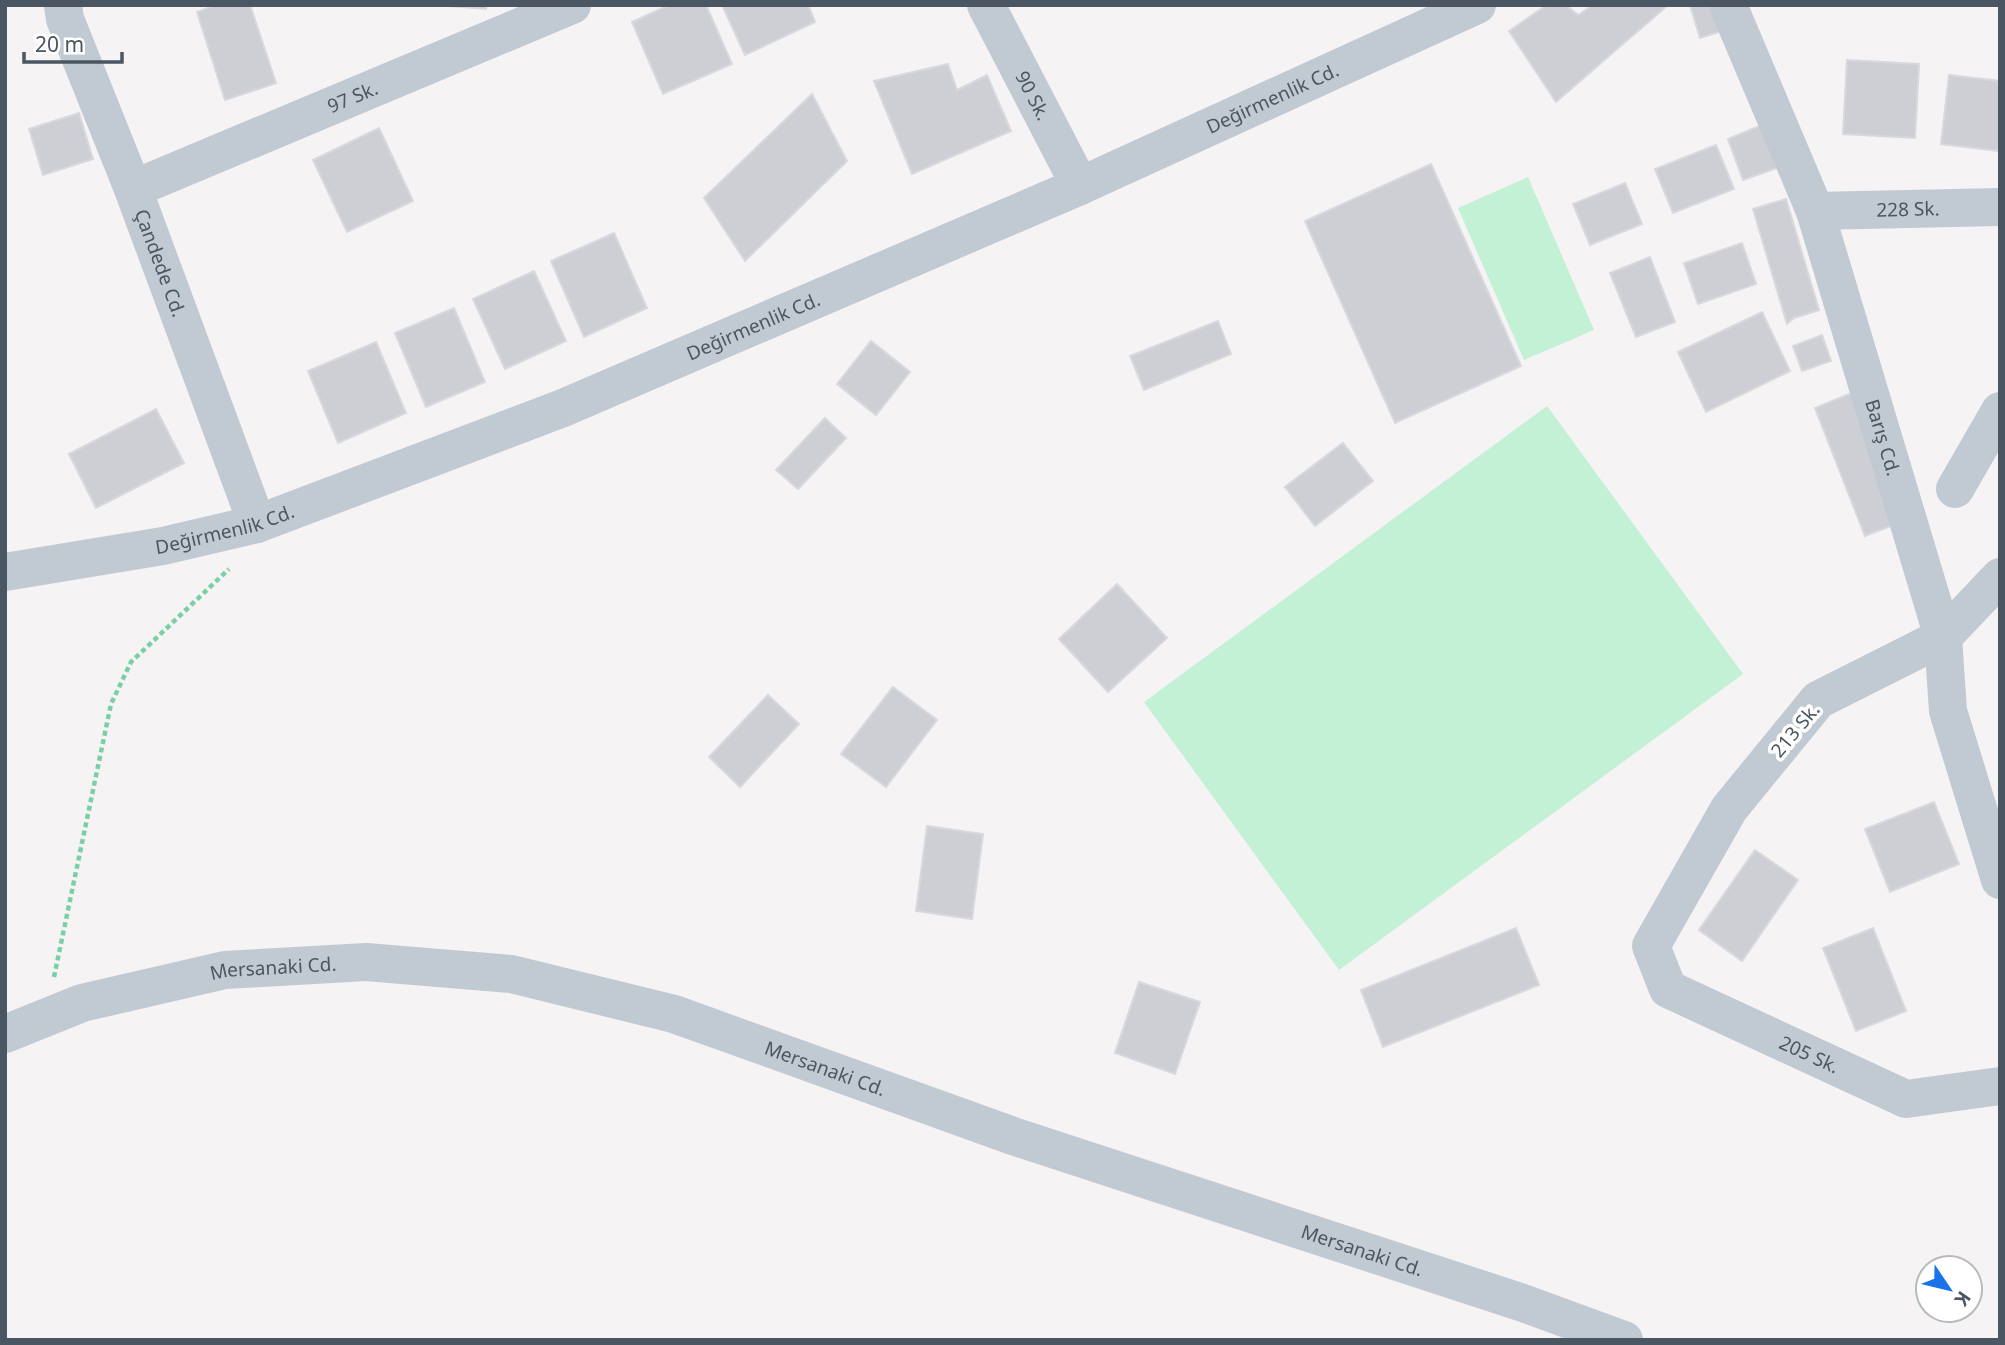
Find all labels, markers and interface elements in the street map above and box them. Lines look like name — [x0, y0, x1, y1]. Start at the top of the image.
scale bar — [24, 21, 122, 65]
text: 20 m — [35, 30, 84, 58]
street label: Değirmenlik Cd. — [1202, 57, 1343, 140]
street label: 90 Sk. — [1009, 66, 1057, 125]
street label: 97 Sk. — [323, 75, 382, 119]
street label: 228 Sk. — [1876, 195, 1940, 223]
street label: Çandede Cd. — [129, 205, 192, 320]
street label: Değirmenlik Cd. — [682, 286, 824, 366]
street label: Barış Cd. — [1859, 396, 1907, 479]
street label: Değirmenlik Cd. — [153, 498, 298, 560]
street label: 213 Sk. — [1765, 697, 1825, 763]
street label: Mersanaki Cd. — [207, 951, 337, 986]
street label: 205 Sk. — [1775, 1029, 1843, 1079]
street label: Mersanaki Cd. — [761, 1035, 889, 1102]
street label: Mersanaki Cd. — [1298, 1218, 1426, 1282]
north arrow — [1914, 1254, 1984, 1324]
text: K — [1948, 1286, 1977, 1312]

